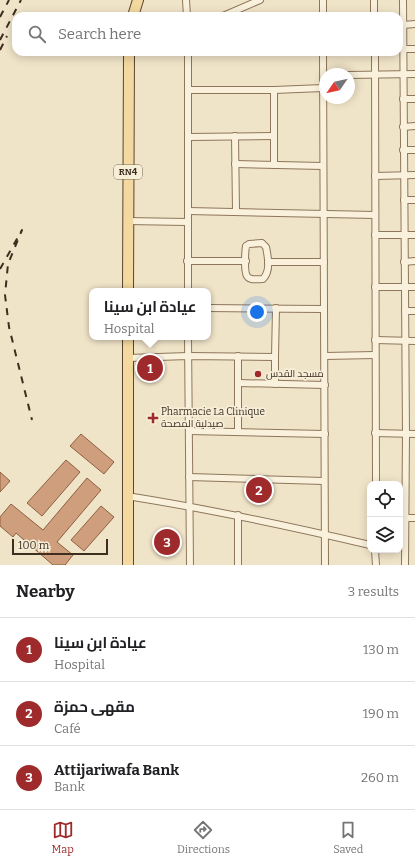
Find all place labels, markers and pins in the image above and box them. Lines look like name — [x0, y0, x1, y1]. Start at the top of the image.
pin: 1 — [137, 353, 163, 383]
place label: مسجد القدس — [266, 368, 324, 380]
marker: مسجد القدس — [253, 369, 263, 379]
place label: Pharmacie La Clinique صيدلية المصحة — [161, 406, 265, 430]
marker: Pharmacie La Clinique صيدلية المصحة — [148, 413, 158, 423]
pin: 2 — [246, 475, 272, 505]
pin: 3 — [154, 527, 180, 557]

